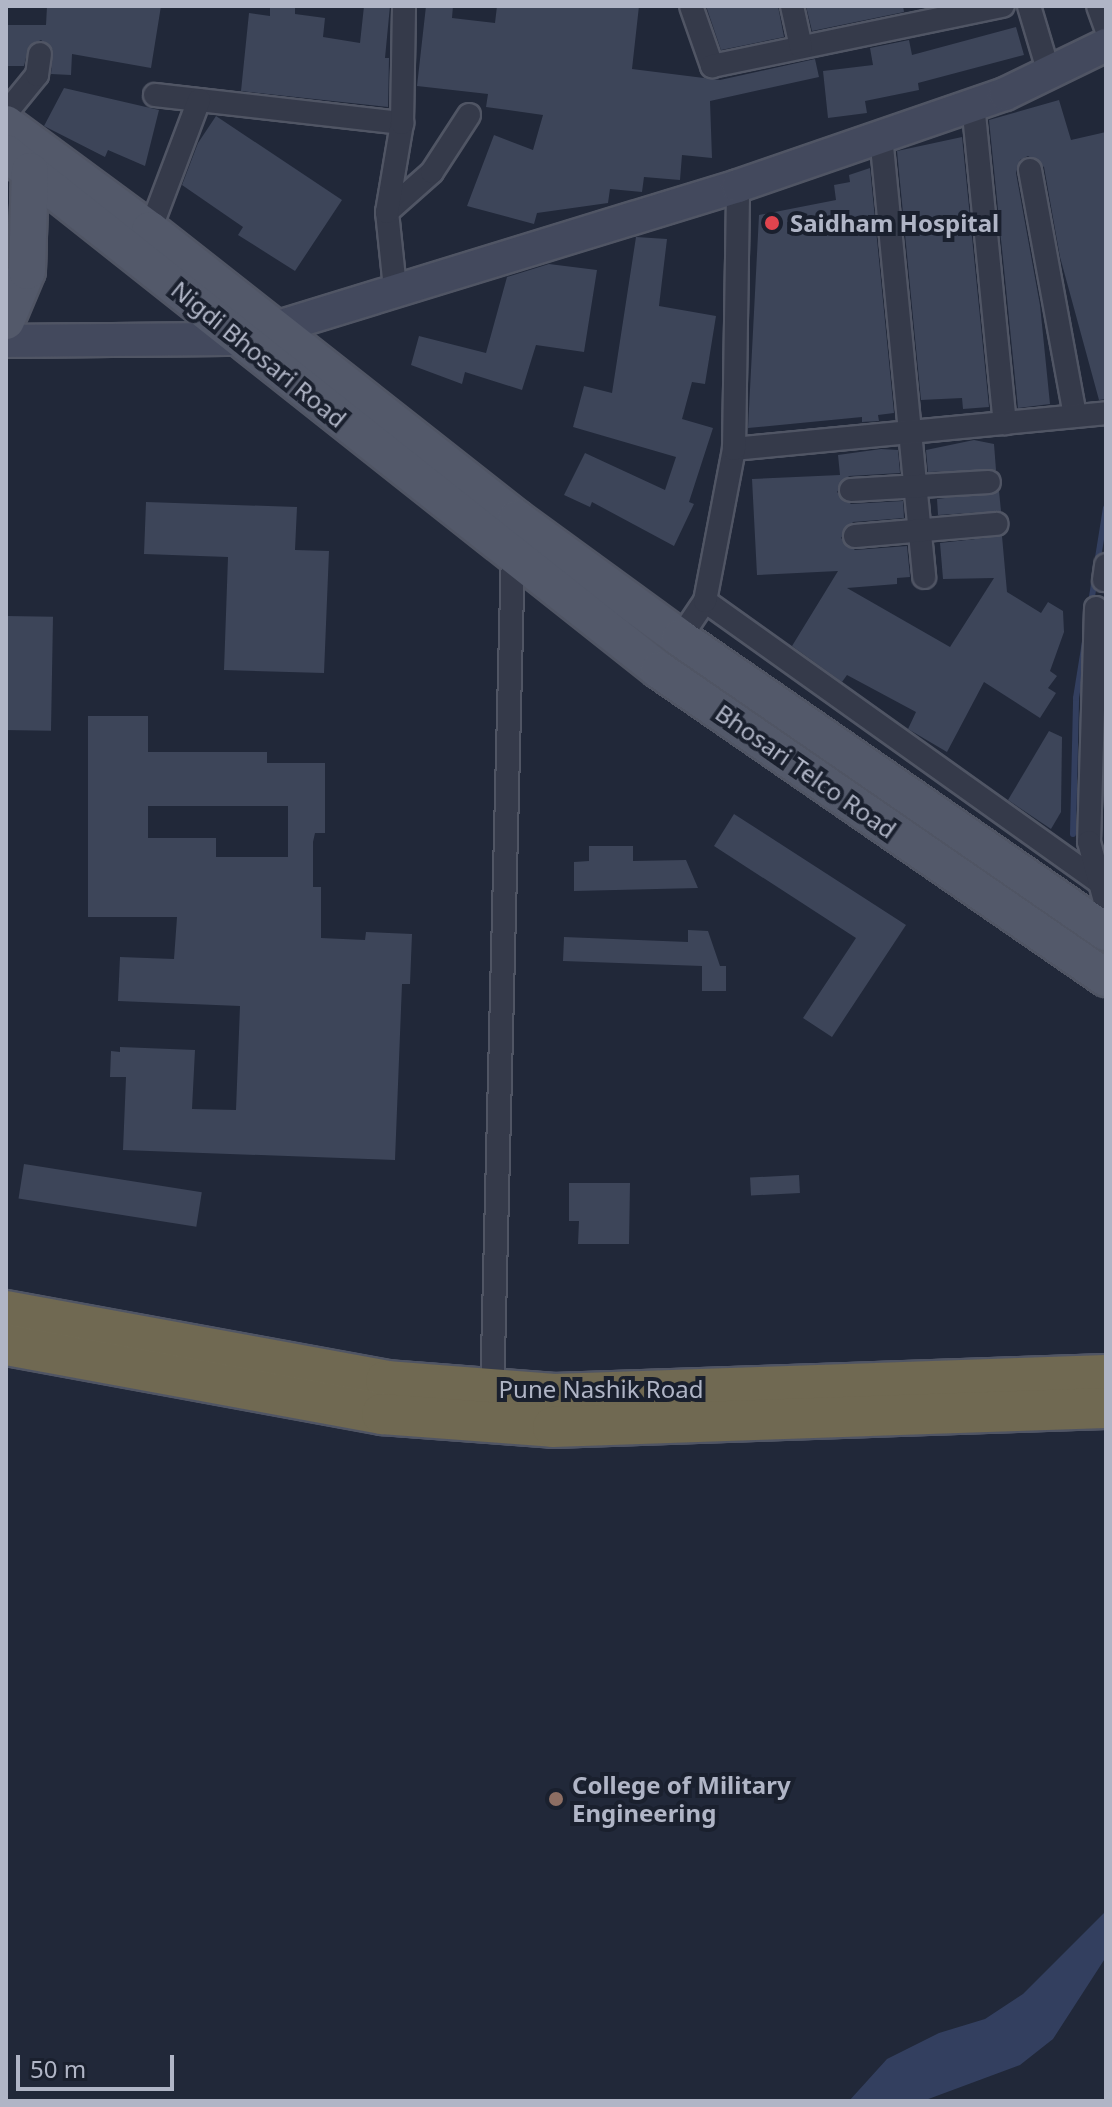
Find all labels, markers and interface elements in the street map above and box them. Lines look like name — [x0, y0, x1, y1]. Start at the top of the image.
place label: Saidham Hospital — [790, 209, 999, 237]
marker: Saidham Hospital — [761, 212, 783, 234]
street label: Nigdi Bhosari Road — [166, 275, 352, 433]
street label: Bhosari Telco Road — [710, 698, 902, 844]
street label: Pune Nashik Road — [499, 1375, 703, 1403]
place label: College of Military Engineering — [572, 1771, 791, 1827]
marker: College of Military Engineering — [547, 1790, 565, 1808]
scale bar — [20, 2039, 178, 2089]
text: 50 m — [30, 2052, 86, 2085]

